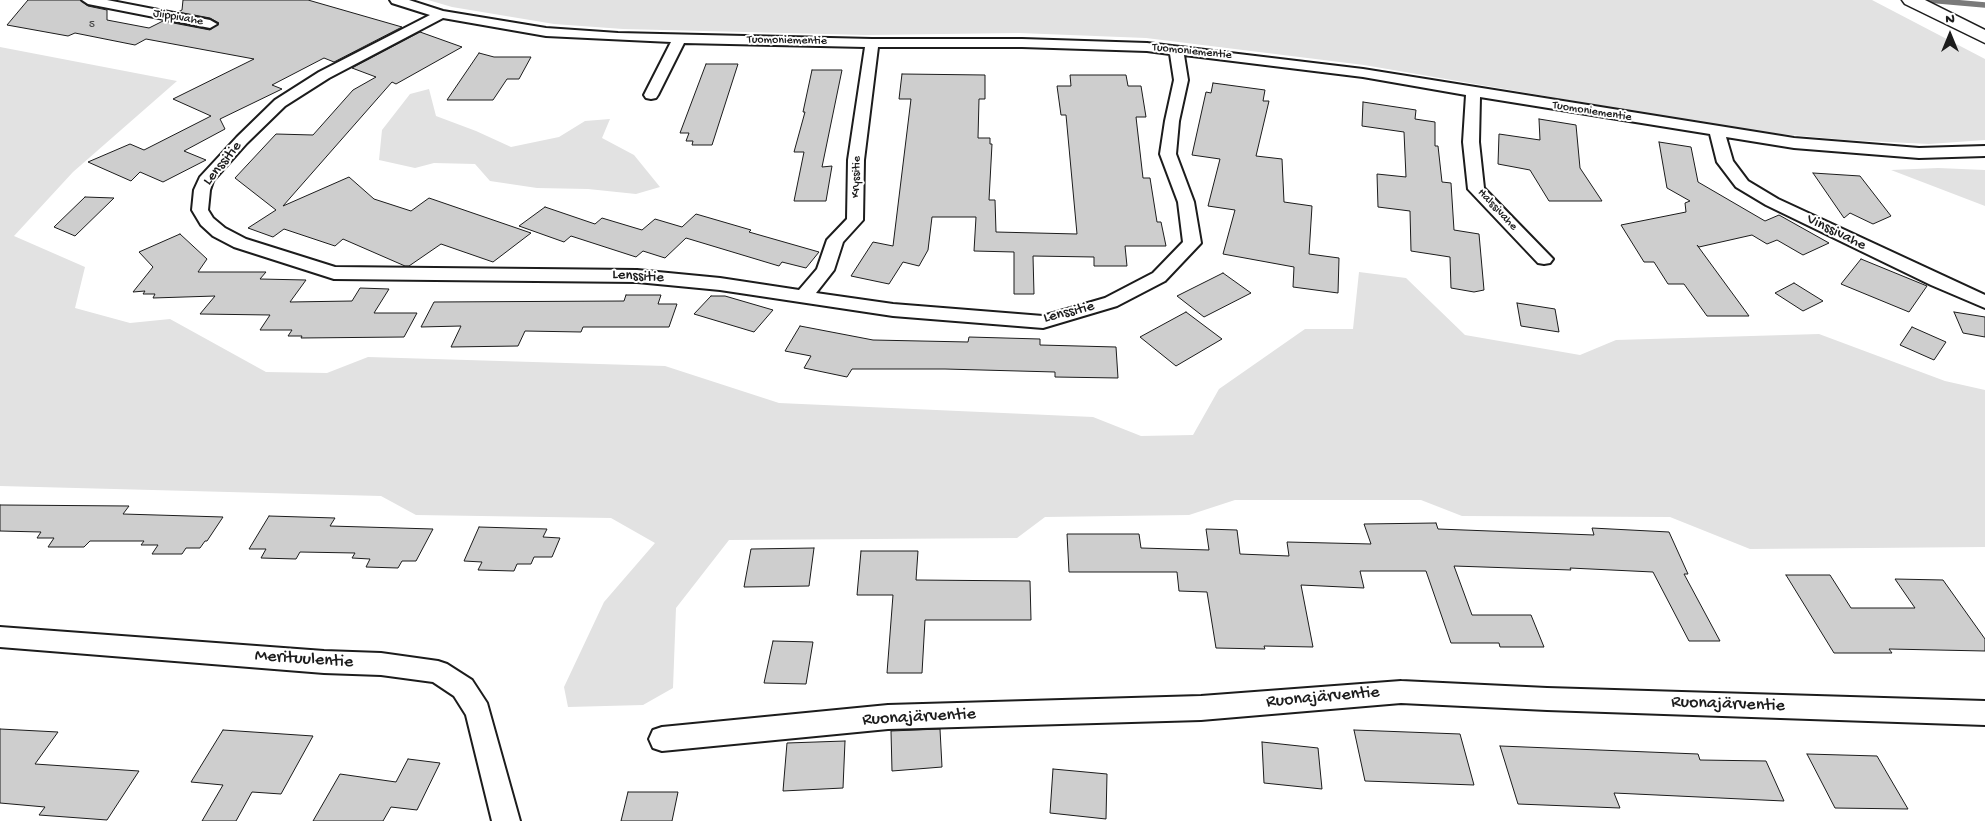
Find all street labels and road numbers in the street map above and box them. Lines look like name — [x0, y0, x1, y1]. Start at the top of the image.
street label: Jiippivahe — [152, 7, 204, 29]
street label: Tuomoniementie — [747, 33, 827, 49]
street label: Tuomoniementie — [1152, 41, 1232, 63]
street label: Tuomoniementie — [1551, 99, 1633, 125]
street label: Lenssitie — [200, 138, 246, 190]
street label: Kryssitie — [849, 156, 865, 198]
street label: Halssivahe — [1474, 186, 1520, 234]
street label: Vinssivahe — [1803, 211, 1869, 255]
street label: Lenssitie — [612, 266, 664, 288]
street label: Lenssitie — [1042, 298, 1096, 328]
street label: Merituulentie — [254, 646, 354, 674]
street label: Ruonajärventie — [1265, 682, 1381, 714]
street label: Ruonajärventie — [1671, 692, 1785, 718]
street label: Ruonajärventie — [862, 704, 976, 732]

